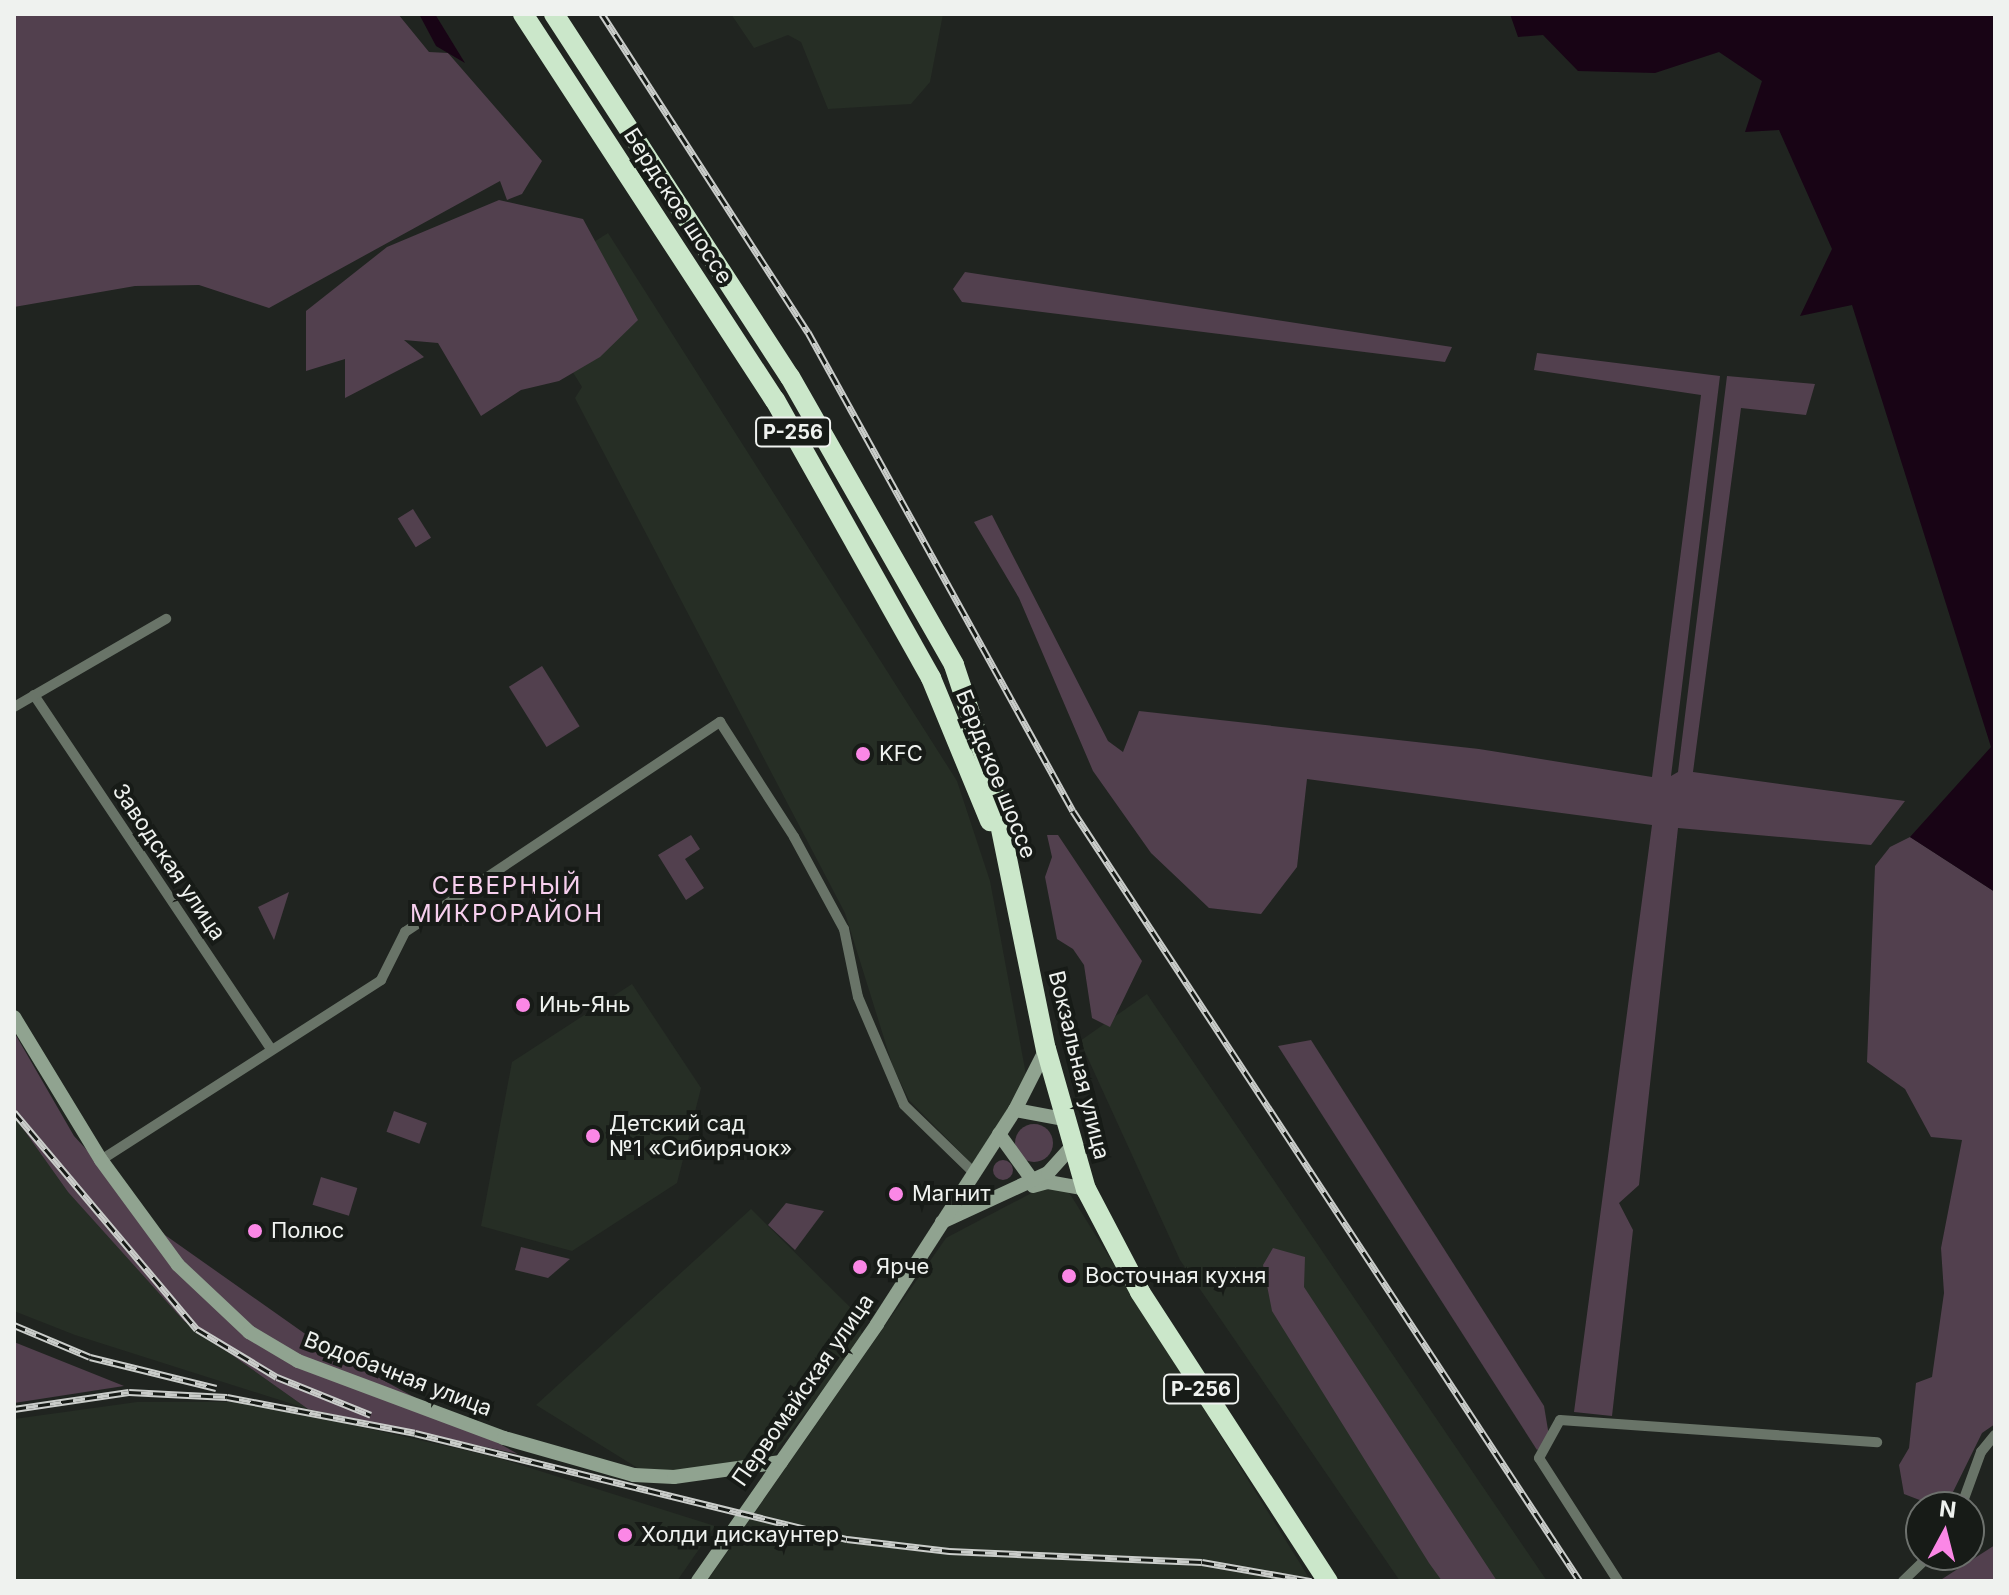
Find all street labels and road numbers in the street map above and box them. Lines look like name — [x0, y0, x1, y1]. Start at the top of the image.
street label: Бердское шоссе — [618, 123, 738, 289]
road number: Р-256 — [755, 416, 831, 448]
street label: Бердское шоссе — [950, 686, 1042, 862]
street label: Заводская улица — [107, 779, 231, 945]
street label: Вокзальная улица — [1043, 968, 1115, 1162]
street label: Первомайская улица — [727, 1289, 879, 1491]
street label: Водобачная улица — [300, 1326, 496, 1422]
road number: Р-256 — [1163, 1373, 1239, 1405]

